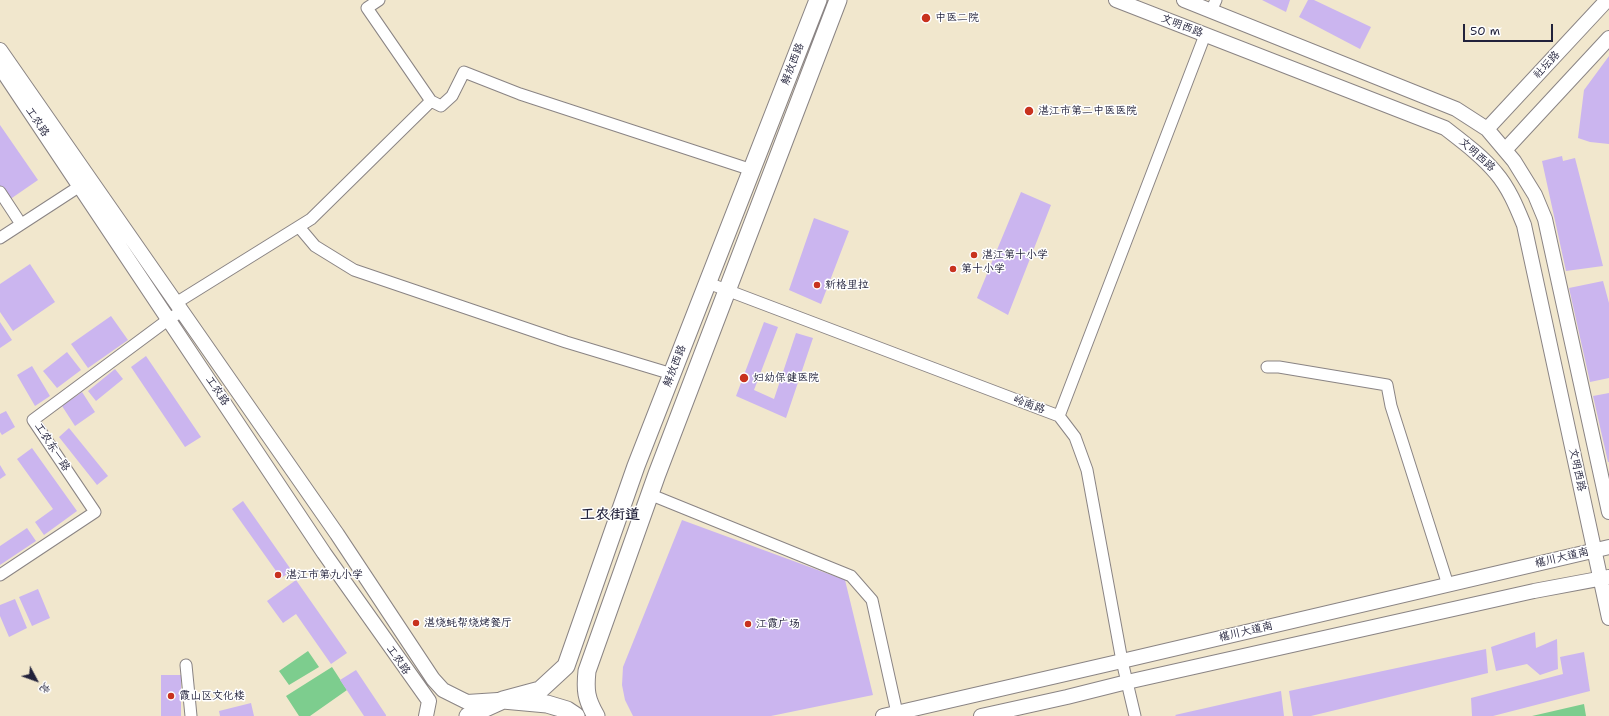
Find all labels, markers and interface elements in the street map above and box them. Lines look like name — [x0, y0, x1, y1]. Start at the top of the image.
place label: 中医二院 — [935, 11, 979, 25]
marker: 中医二院 — [920, 12, 932, 24]
street label: 文明西路 — [1159, 12, 1205, 40]
scale bar — [1465, 16, 1555, 42]
text: 50 m — [1470, 23, 1500, 39]
street label: 解放西路 — [779, 41, 807, 87]
street label: 社坛路 — [1531, 48, 1563, 82]
place label: 湛江市第二中医医院 — [1038, 104, 1137, 118]
street label: 工农路 — [22, 105, 52, 139]
marker: 湛江市第二中医医院 — [1023, 105, 1035, 117]
street label: 文明西路 — [1456, 135, 1498, 175]
place label: 湛江第十小学 — [982, 248, 1048, 262]
marker: 湛江第十小学 — [969, 250, 979, 260]
place label: 第十小学 — [961, 262, 1005, 276]
marker: 第十小学 — [948, 264, 958, 274]
place label: 新格里拉 — [825, 278, 869, 292]
marker: 新格里拉 — [812, 280, 822, 290]
street label: 解放西路 — [661, 343, 689, 389]
place label: 妇幼保健医院 — [753, 371, 819, 385]
marker: 妇幼保健医院 — [738, 372, 750, 384]
street label: 工农路 — [202, 374, 232, 408]
street label: 岭南路 — [1011, 393, 1047, 417]
street label: 工农东一路 — [31, 420, 73, 474]
street label: 文明西路 — [1566, 447, 1588, 493]
district label: 工农街道 — [580, 506, 640, 524]
street label: 椹川大道南 — [1534, 545, 1590, 571]
place label: 湛江市第九小学 — [286, 568, 363, 582]
marker: 湛江市第九小学 — [273, 570, 283, 580]
place label: 湛烧蚝帮烧烤餐厅 — [424, 616, 512, 630]
place label: 江霞广场 — [756, 617, 800, 631]
marker: 湛烧蚝帮烧烤餐厅 — [411, 618, 421, 628]
marker: 江霞广场 — [743, 619, 753, 629]
street label: 椹川大道南 — [1218, 619, 1274, 645]
street label: 工农路 — [383, 643, 413, 677]
north arrow — [16, 660, 56, 700]
text: 北 — [36, 679, 55, 697]
place label: 霞山区文化楼 — [179, 689, 245, 703]
marker: 霞山区文化楼 — [166, 691, 176, 701]

